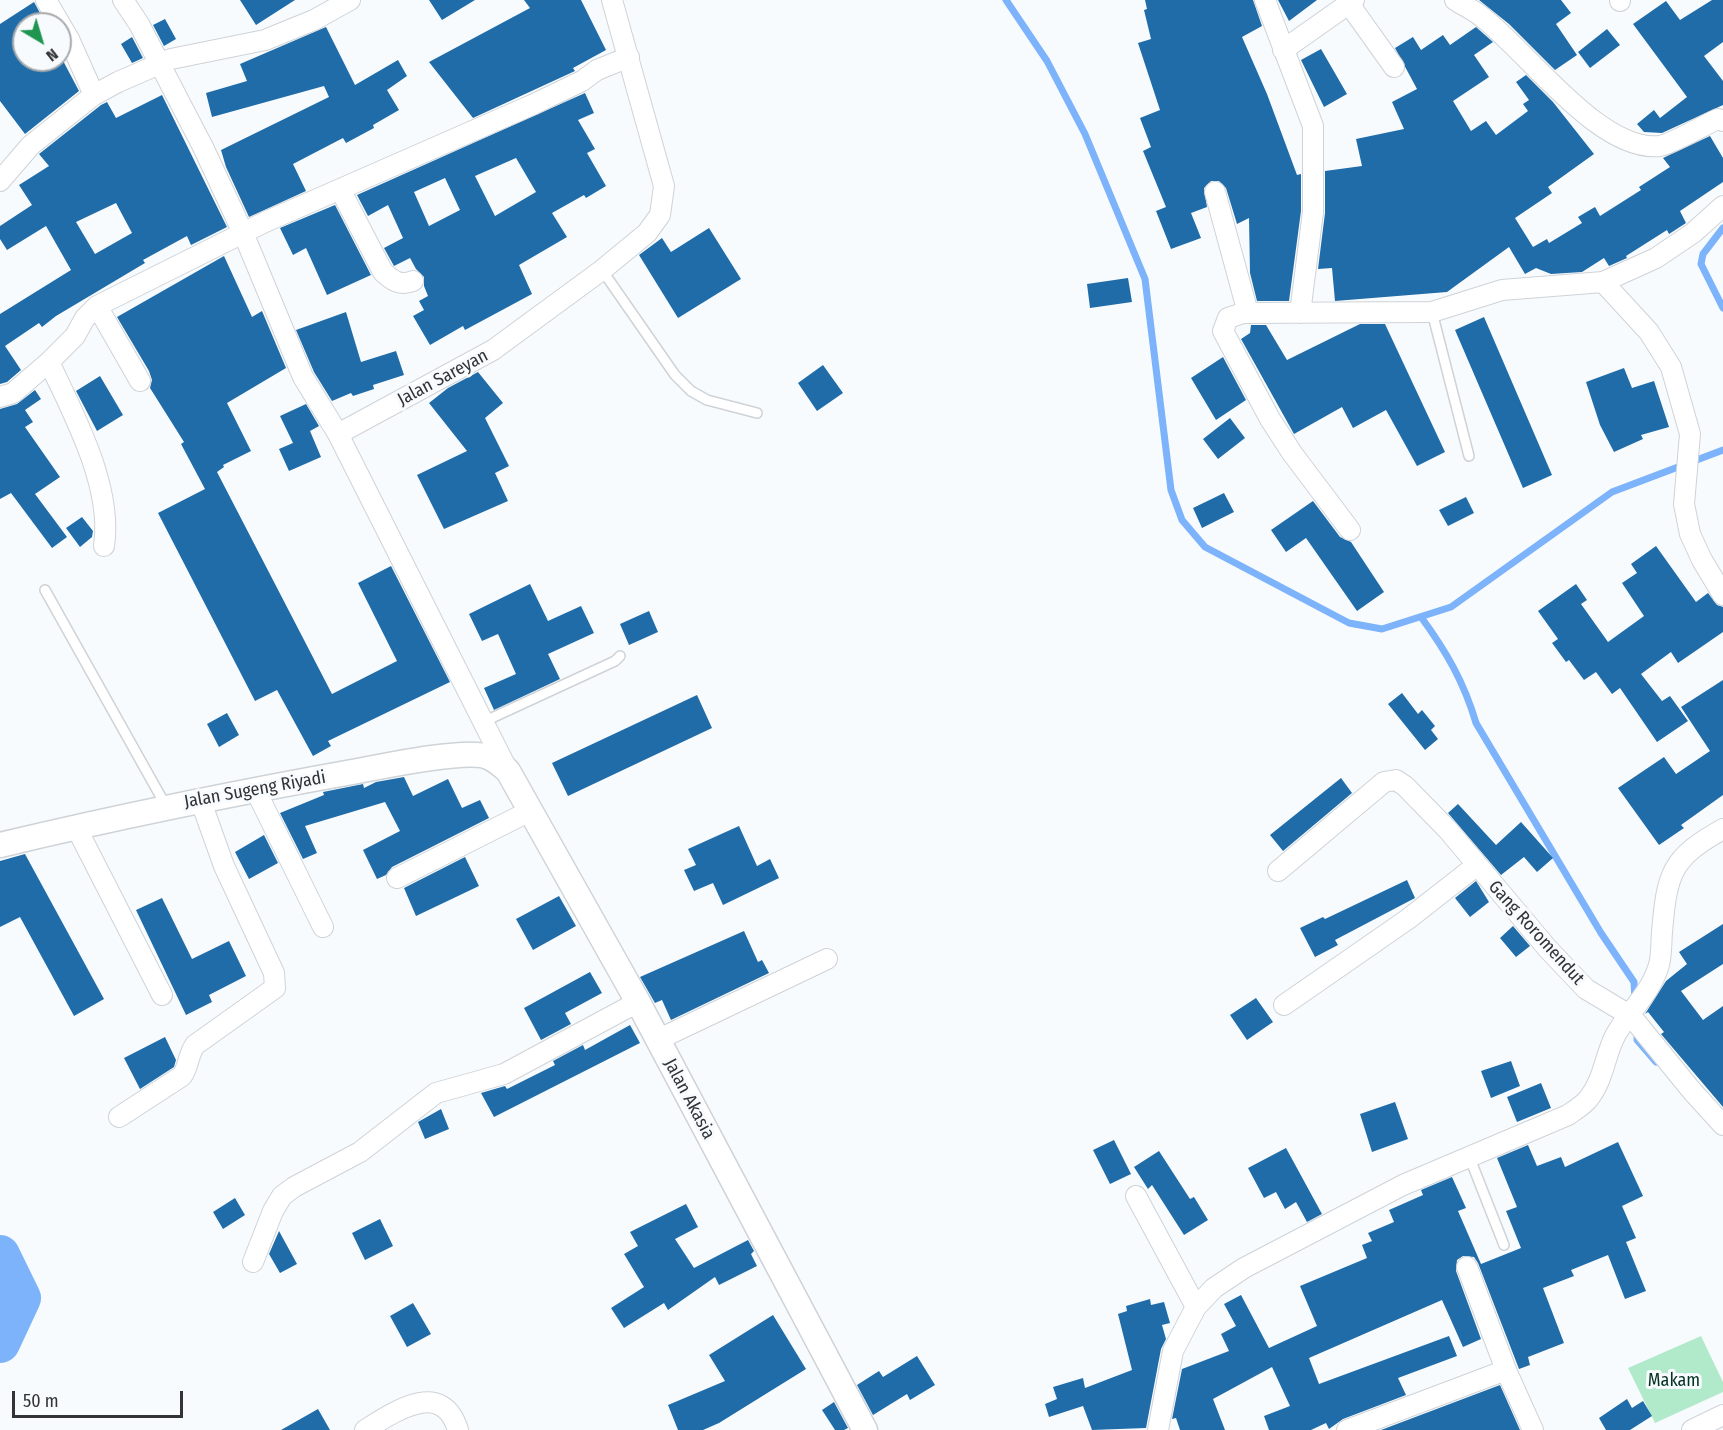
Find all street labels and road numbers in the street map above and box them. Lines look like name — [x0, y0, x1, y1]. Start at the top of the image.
street label: Jalan Sareyan — [394, 345, 492, 411]
street label: Jalan Sugeng Riyadi — [182, 767, 328, 813]
street label: Gang Roromendut — [1484, 876, 1588, 990]
street label: Jalan Akasia — [659, 1055, 719, 1143]

